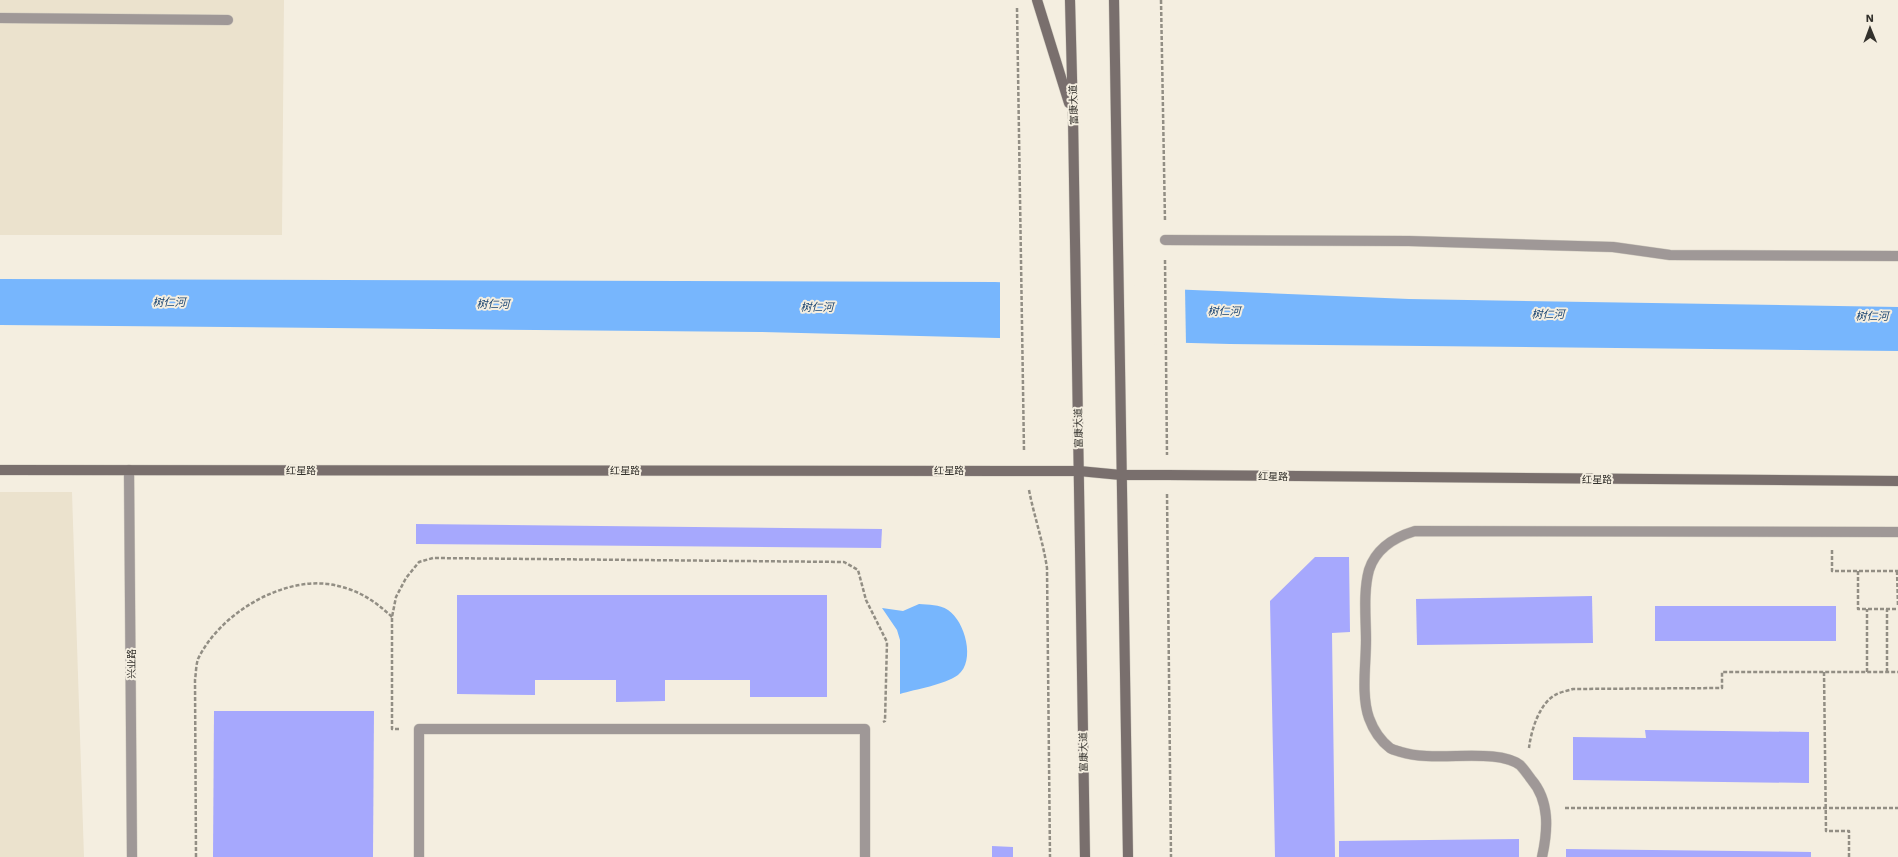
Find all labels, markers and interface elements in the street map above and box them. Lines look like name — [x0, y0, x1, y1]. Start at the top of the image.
north arrow — [1850, 8, 1890, 48]
text: N — [1866, 12, 1874, 25]
street label: 富康大道 — [1067, 85, 1080, 125]
water label: 树仁河 — [153, 296, 187, 309]
water label: 树仁河 — [477, 298, 511, 311]
water label: 树仁河 — [801, 301, 835, 314]
water label: 树仁河 — [1208, 305, 1242, 318]
water label: 树仁河 — [1532, 308, 1566, 321]
water label: 树仁河 — [1856, 310, 1890, 323]
street label: 富康大道 — [1073, 408, 1084, 448]
street label: 红星路 — [286, 465, 316, 476]
street label: 红星路 — [610, 465, 640, 476]
street label: 红星路 — [934, 465, 964, 476]
street label: 红星路 — [1258, 471, 1288, 482]
street label: 红星路 — [1582, 474, 1612, 485]
street label: 兴业路 — [126, 649, 137, 679]
street label: 富康大道 — [1078, 732, 1089, 772]

